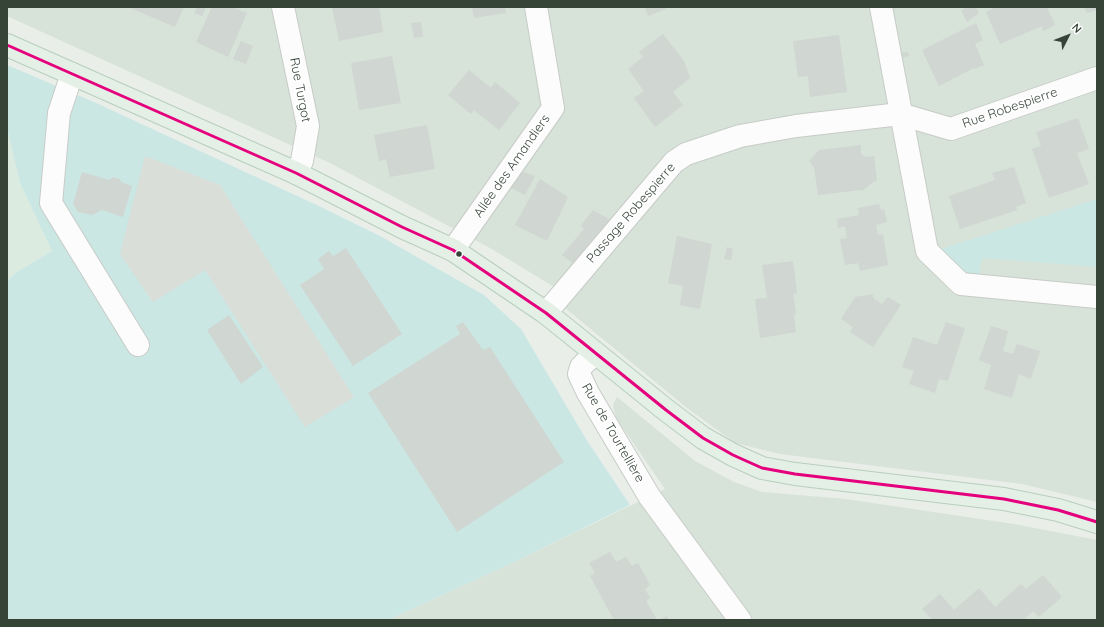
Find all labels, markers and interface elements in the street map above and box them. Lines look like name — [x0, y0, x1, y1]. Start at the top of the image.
north arrow — [1048, 16, 1088, 56]
text: N — [1069, 20, 1085, 36]
street label: Rue Turgot — [286, 56, 314, 124]
street label: Rue Robespierre — [960, 84, 1060, 132]
street label: Allée des Amandiers — [471, 112, 553, 220]
street label: Passage Robespierre — [583, 160, 679, 266]
unlabelled marker — [454, 249, 464, 259]
street label: Rue de Tourtellière — [578, 381, 648, 485]

